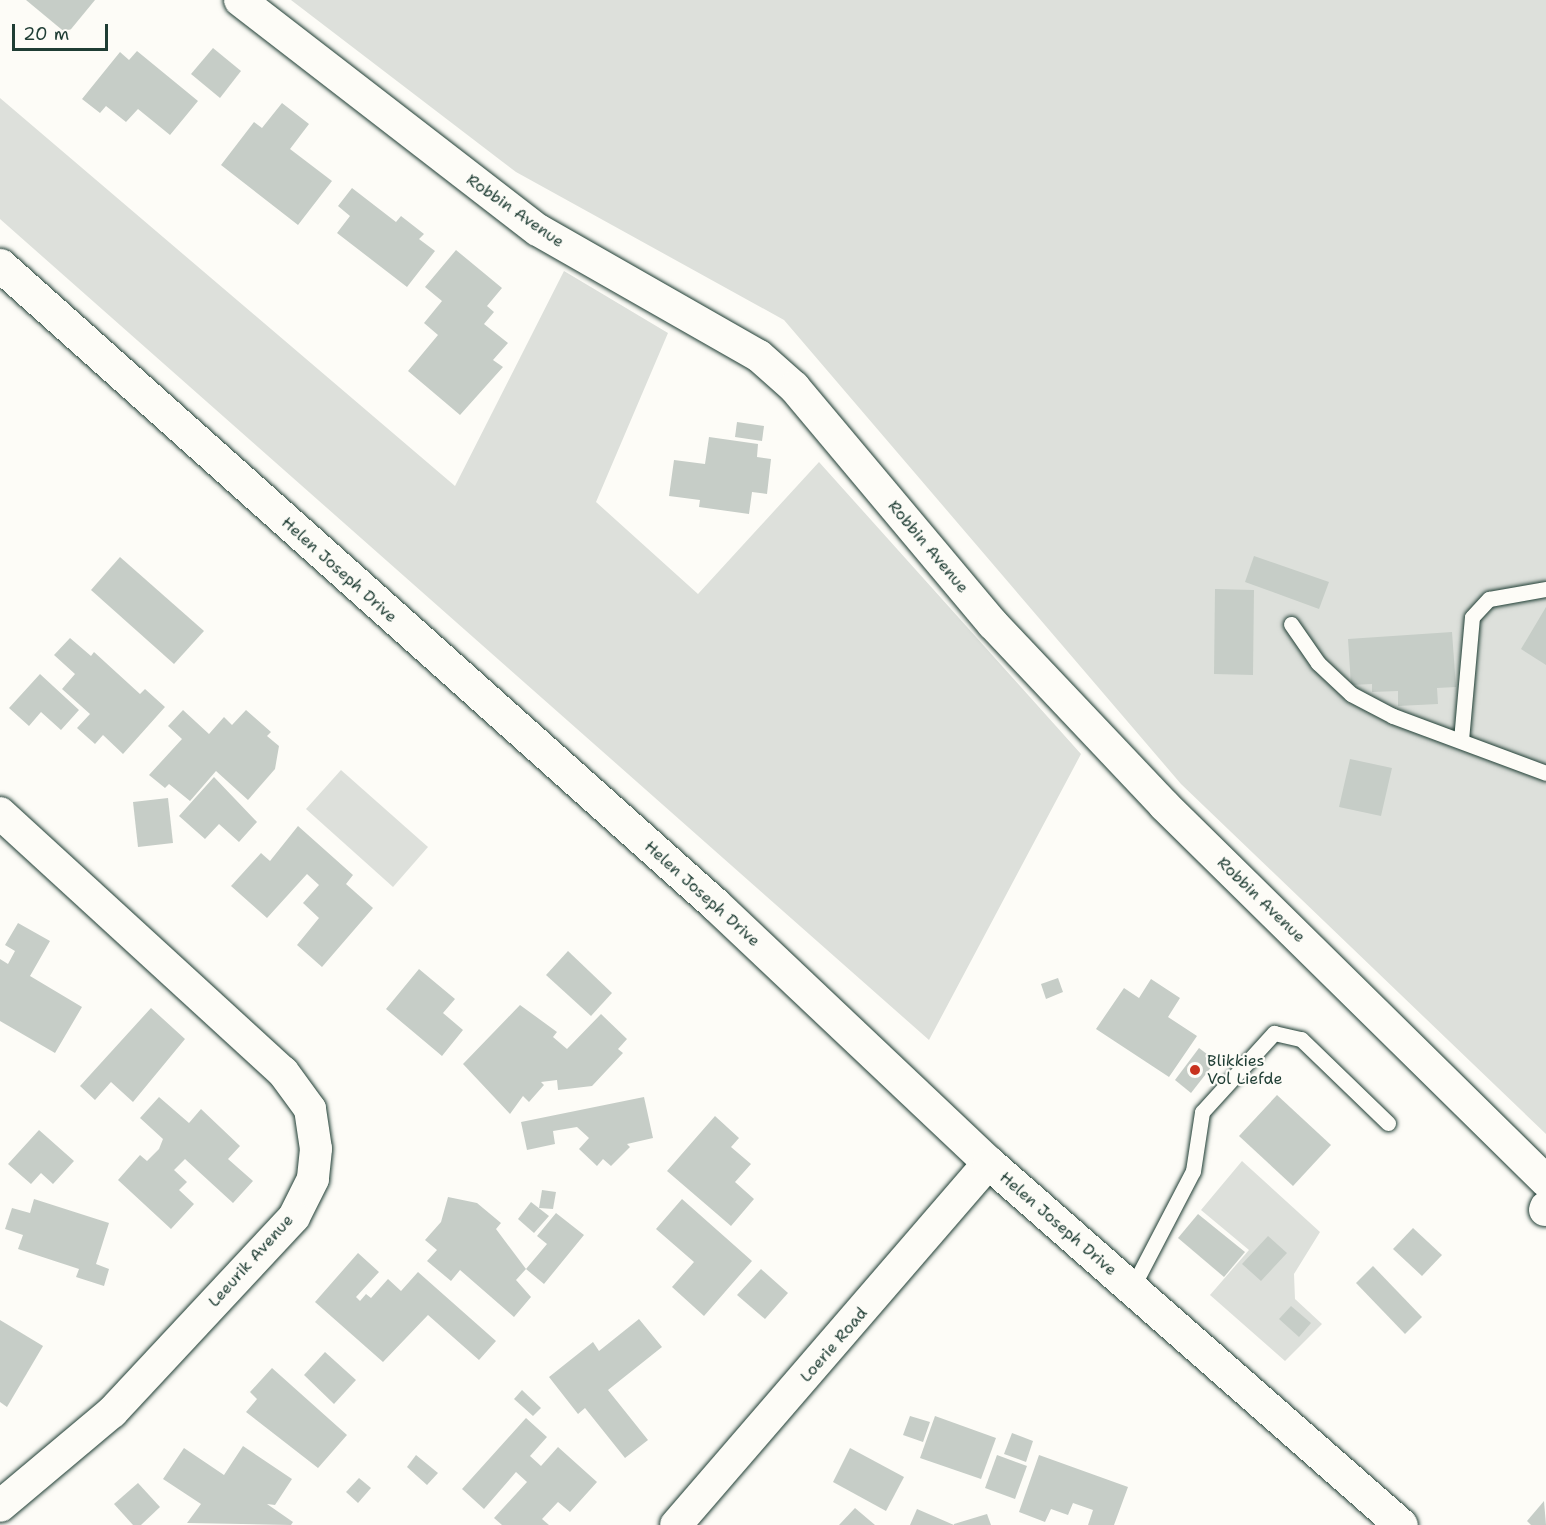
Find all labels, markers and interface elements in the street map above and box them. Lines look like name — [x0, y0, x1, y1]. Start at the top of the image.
scale bar — [15, 12, 111, 50]
text: 20 m — [23, 22, 69, 46]
street label: Robbin Avenue — [462, 170, 568, 252]
street label: Robbin Avenue — [884, 497, 972, 597]
street label: Helen Joseph Drive — [277, 513, 401, 627]
street label: Helen Joseph Drive — [640, 837, 764, 951]
street label: Robbin Avenue — [1213, 853, 1309, 947]
place label: Blikkies Vol Liefde — [1207, 1051, 1283, 1089]
marker: Blikkies Vol Liefde — [1188, 1063, 1202, 1077]
street label: Helen Joseph Drive — [996, 1168, 1120, 1280]
street label: Leeurik Avenue — [204, 1211, 298, 1311]
street label: Loerie Road — [796, 1304, 872, 1386]

